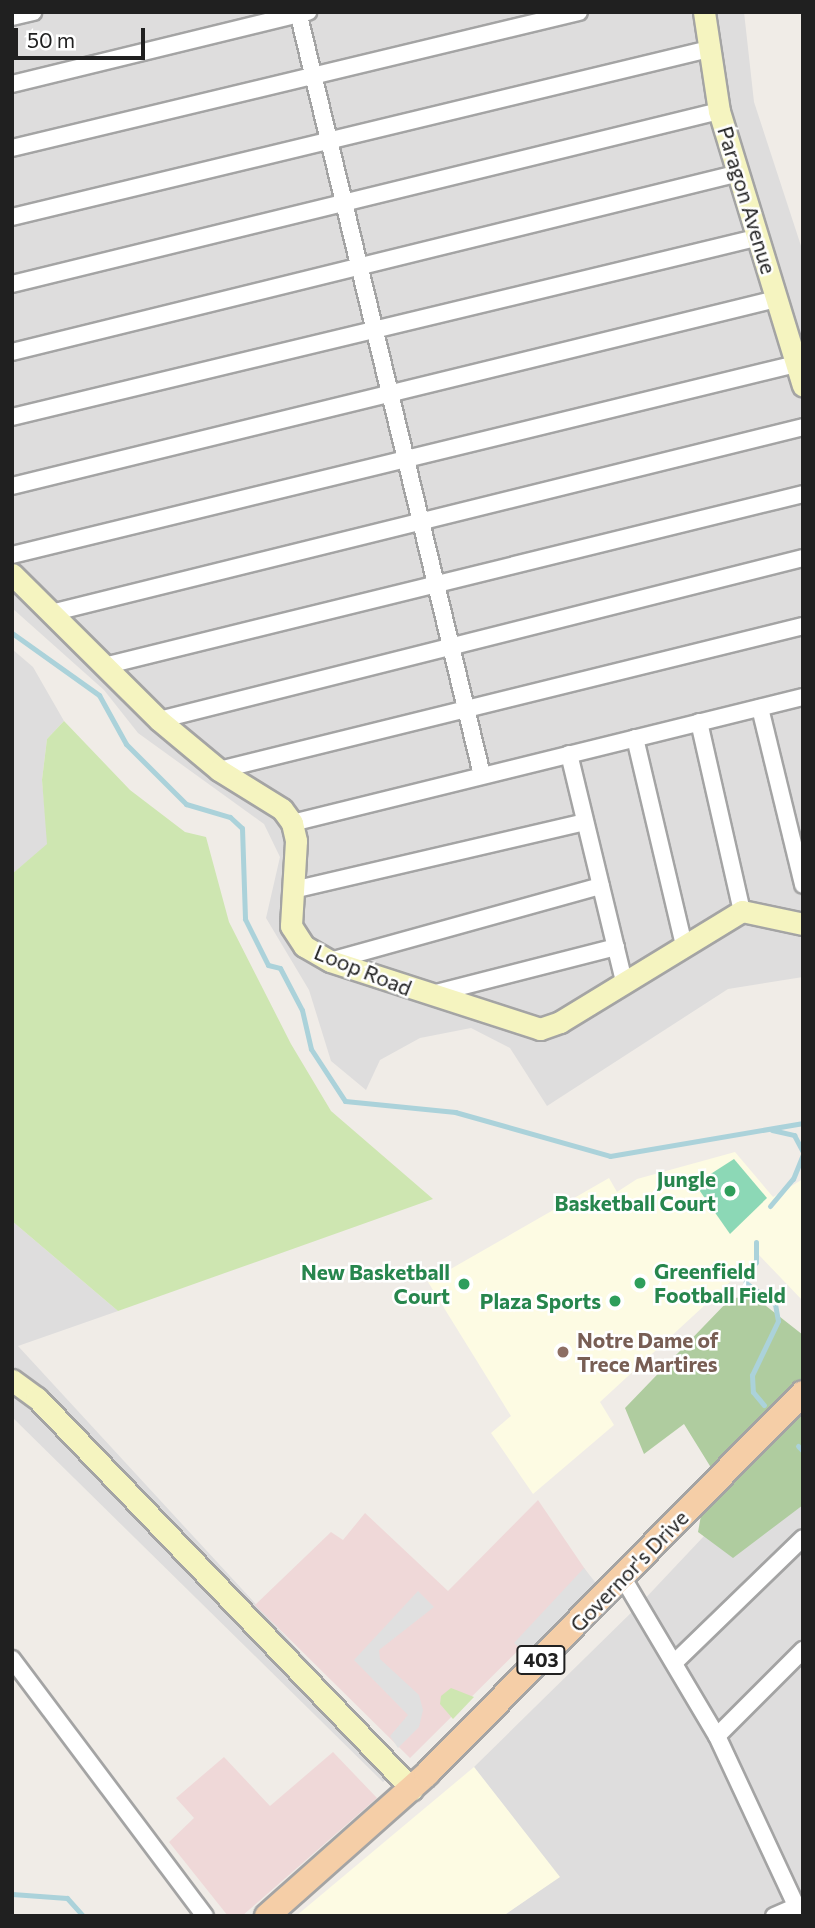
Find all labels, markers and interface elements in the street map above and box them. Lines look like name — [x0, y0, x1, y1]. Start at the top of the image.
scale bar — [18, 14, 149, 58]
text: 50 m — [27, 27, 75, 52]
street label: Paragon Avenue — [713, 123, 781, 277]
street label: Loop Road — [311, 939, 415, 1001]
place label: Jungle Basketball Court — [555, 1166, 716, 1216]
marker: Jungle Basketball Court — [722, 1183, 738, 1199]
place label: Greenfield Football Field — [654, 1258, 786, 1308]
place label: New Basketball Court — [301, 1259, 450, 1309]
marker: Greenfield Football Field — [632, 1275, 648, 1291]
marker: New Basketball Court — [456, 1276, 472, 1292]
place label: Plaza Sports — [480, 1288, 601, 1314]
marker: Plaza Sports — [607, 1293, 623, 1309]
place label: Notre Dame of Trece Martires — [577, 1327, 718, 1377]
marker: Notre Dame of Trece Martires — [555, 1344, 571, 1360]
street label: Governor's Drive — [565, 1505, 693, 1637]
road number: 403 — [515, 1644, 567, 1676]

